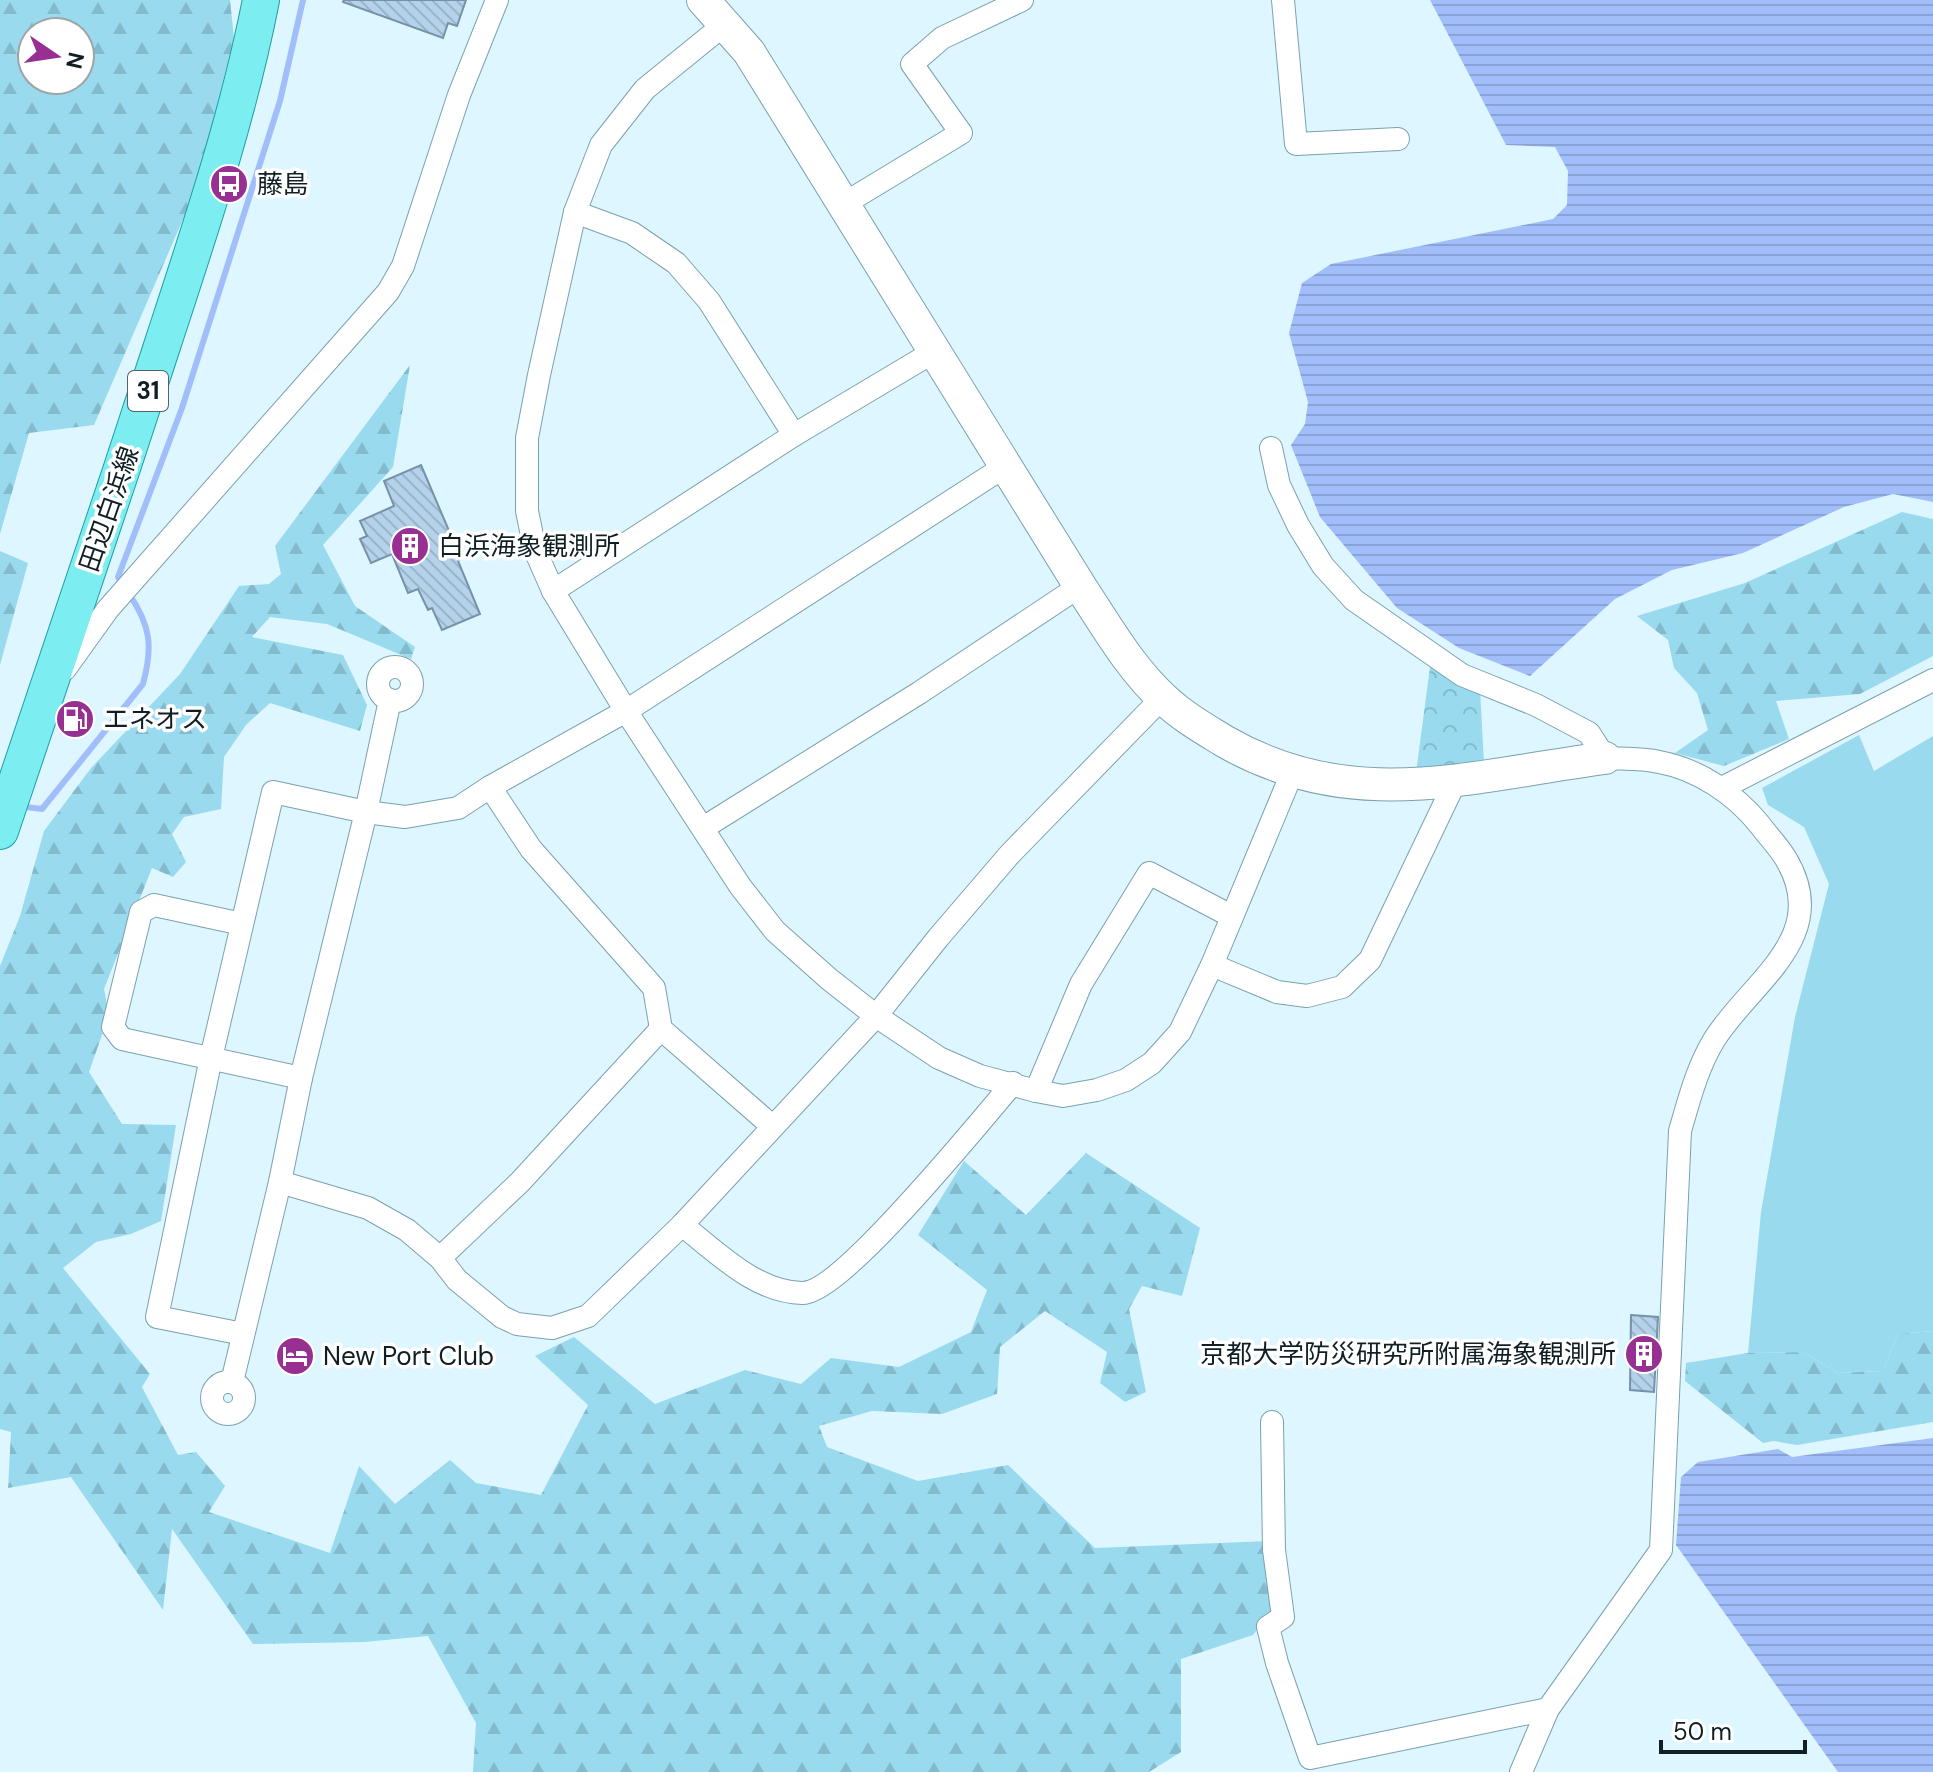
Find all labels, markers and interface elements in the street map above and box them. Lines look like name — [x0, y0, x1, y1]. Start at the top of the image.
north arrow — [16, 16, 96, 96]
text: N — [59, 49, 91, 71]
bus stop icon: 藤島 — [208, 163, 250, 205]
place label: 藤島 — [257, 167, 309, 201]
road number: 31 — [128, 371, 168, 411]
street label: 田辺白浜線 — [72, 442, 146, 576]
building icon: 白浜海象観測所 — [389, 525, 431, 567]
place label: 白浜海象観測所 — [438, 529, 620, 563]
fuel station icon: エネオス — [54, 698, 96, 740]
place label: エネオス — [103, 702, 207, 736]
building icon: 京都大学防災研究所附属海象観測所 — [1623, 1333, 1665, 1375]
hotel icon: New Port Club — [274, 1335, 316, 1377]
place label: 京都大学防災研究所附属海象観測所 — [1200, 1337, 1616, 1371]
place label: New Port Club — [323, 1339, 494, 1373]
scale bar — [1661, 1704, 1805, 1754]
text: 50 m — [1673, 1716, 1732, 1747]

